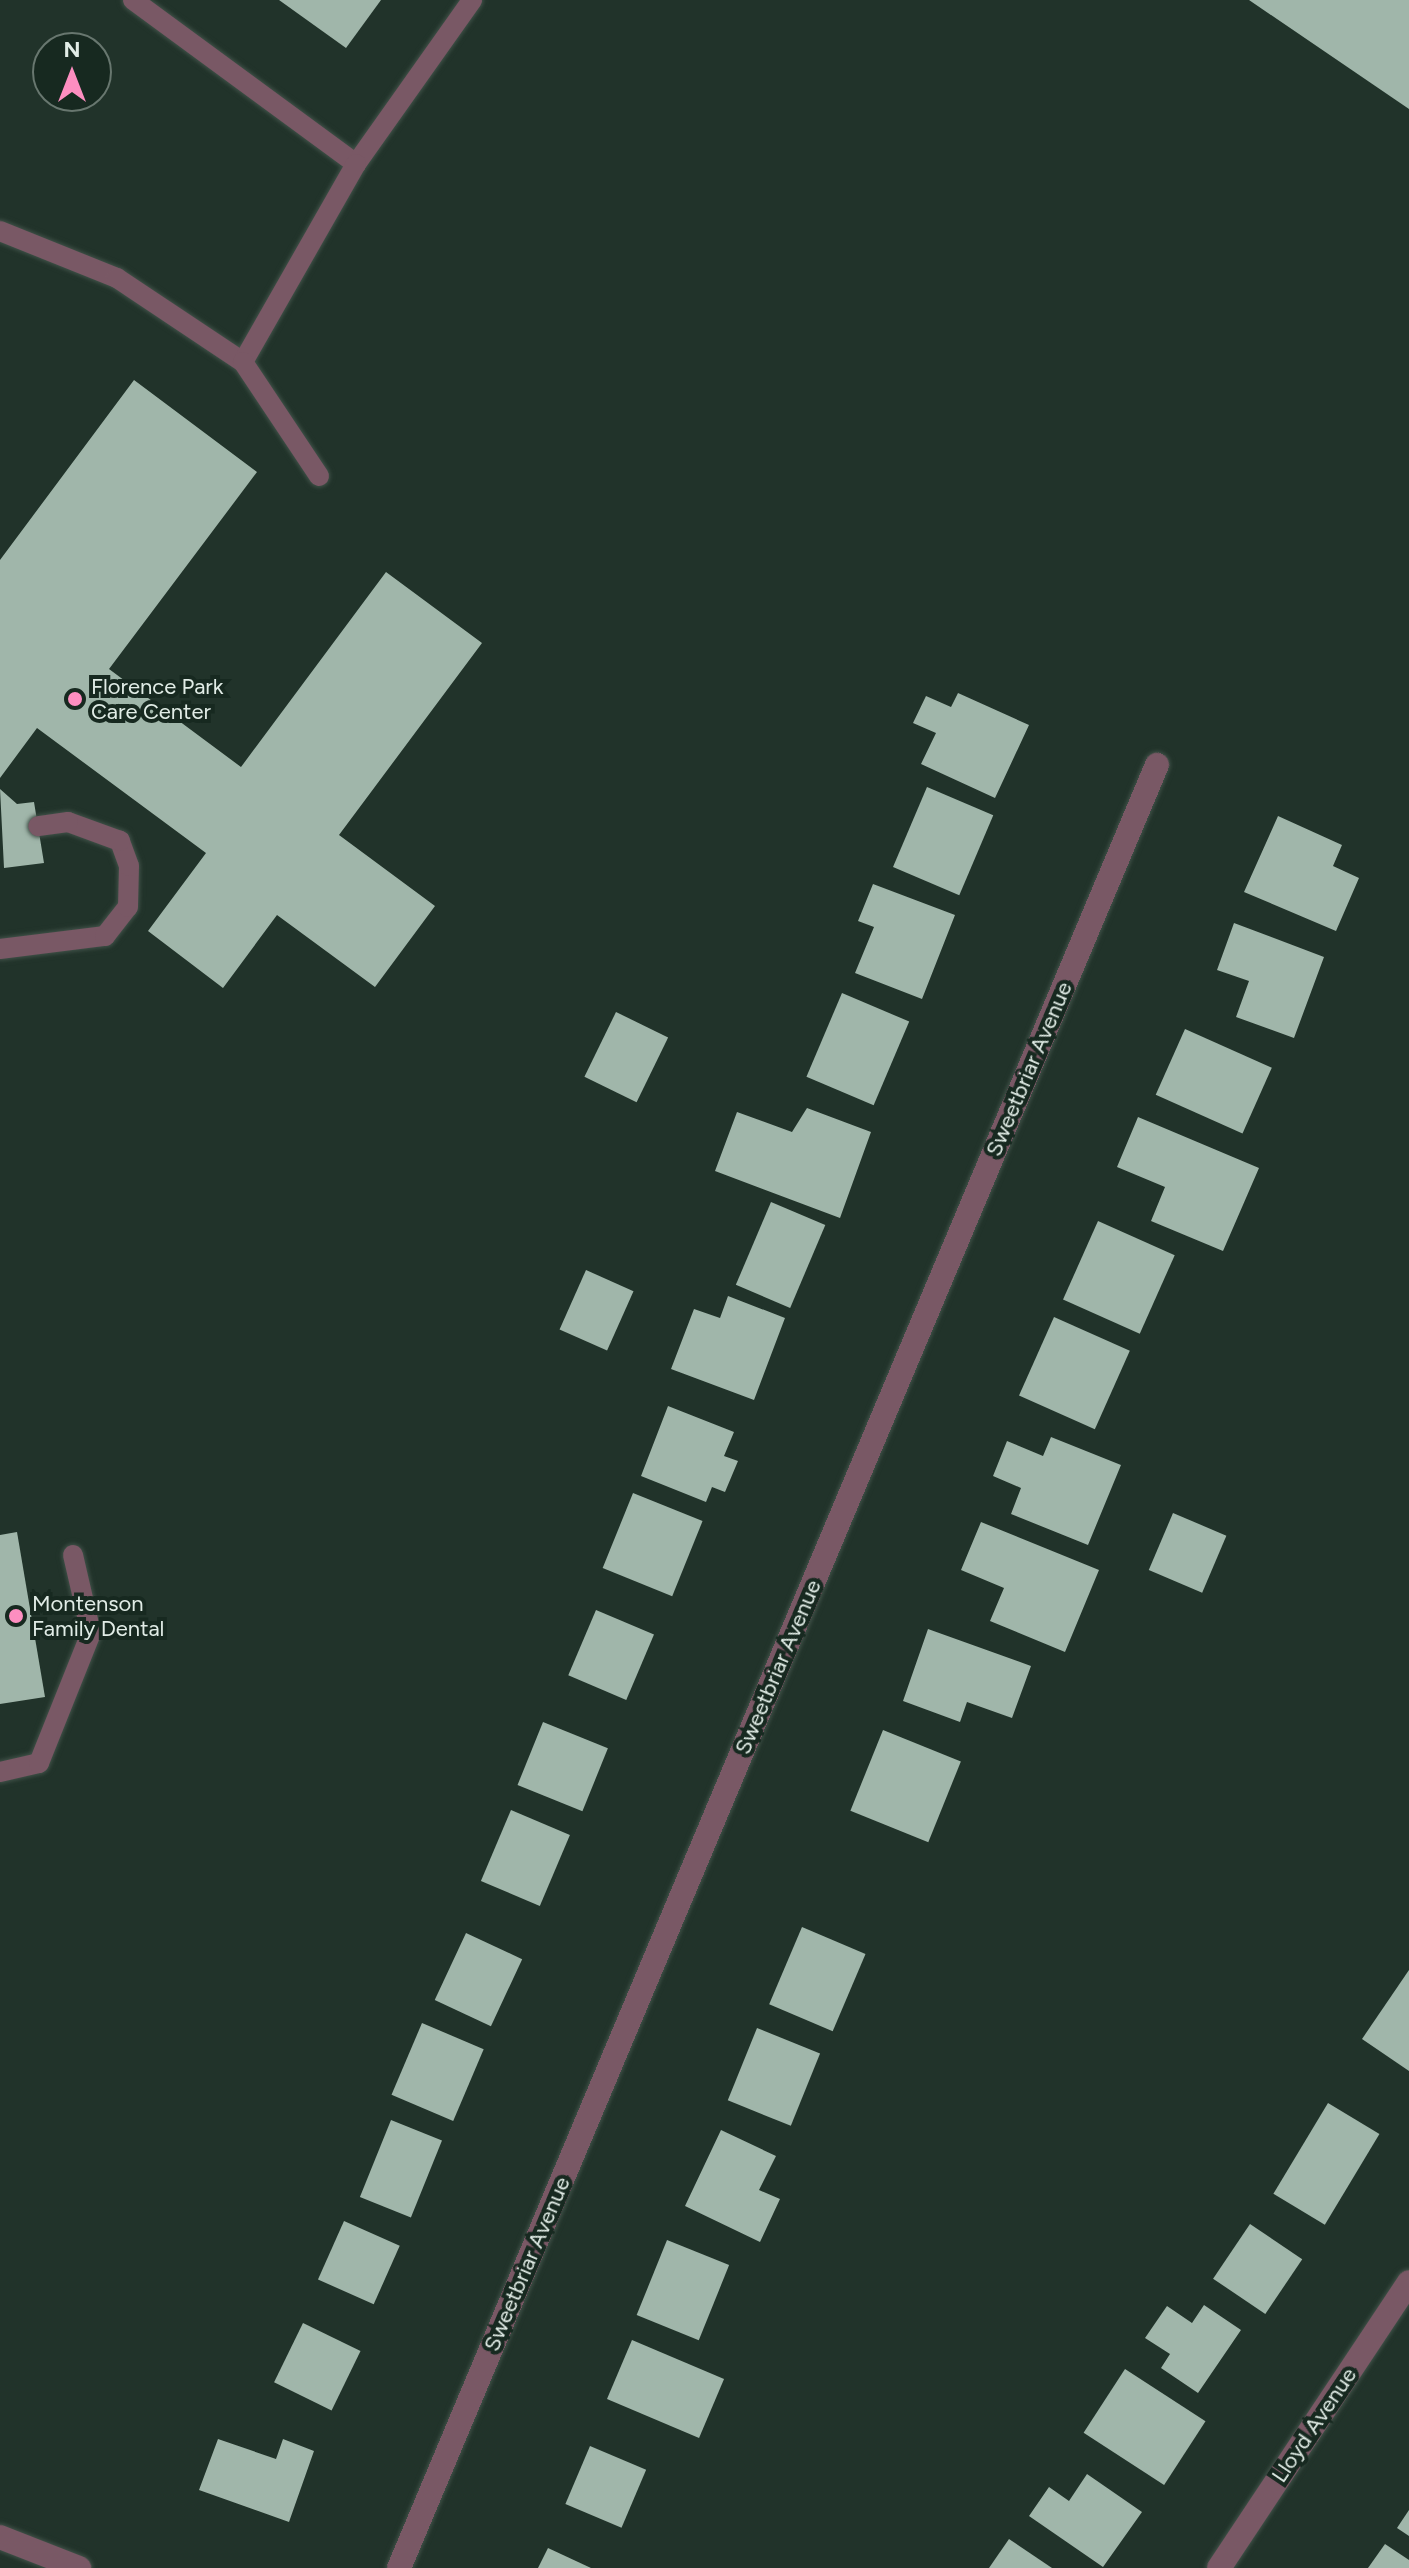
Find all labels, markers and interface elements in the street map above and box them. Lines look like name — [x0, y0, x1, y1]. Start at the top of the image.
north arrow — [32, 32, 112, 112]
text: N — [63, 36, 81, 63]
place label: Florence Park Care Center — [91, 673, 223, 724]
marker: Florence Park Care Center — [66, 690, 84, 708]
street label: Sweetbriar Avenue — [980, 978, 1078, 1160]
street label: Sweetbriar Avenue — [729, 1576, 827, 1758]
place label: Montenson Family Dental — [32, 1590, 164, 1642]
marker: Montenson Family Dental — [7, 1607, 25, 1625]
street label: Sweetbriar Avenue — [478, 2173, 576, 2355]
street label: Lloyd Avenue — [1266, 2363, 1362, 2487]

